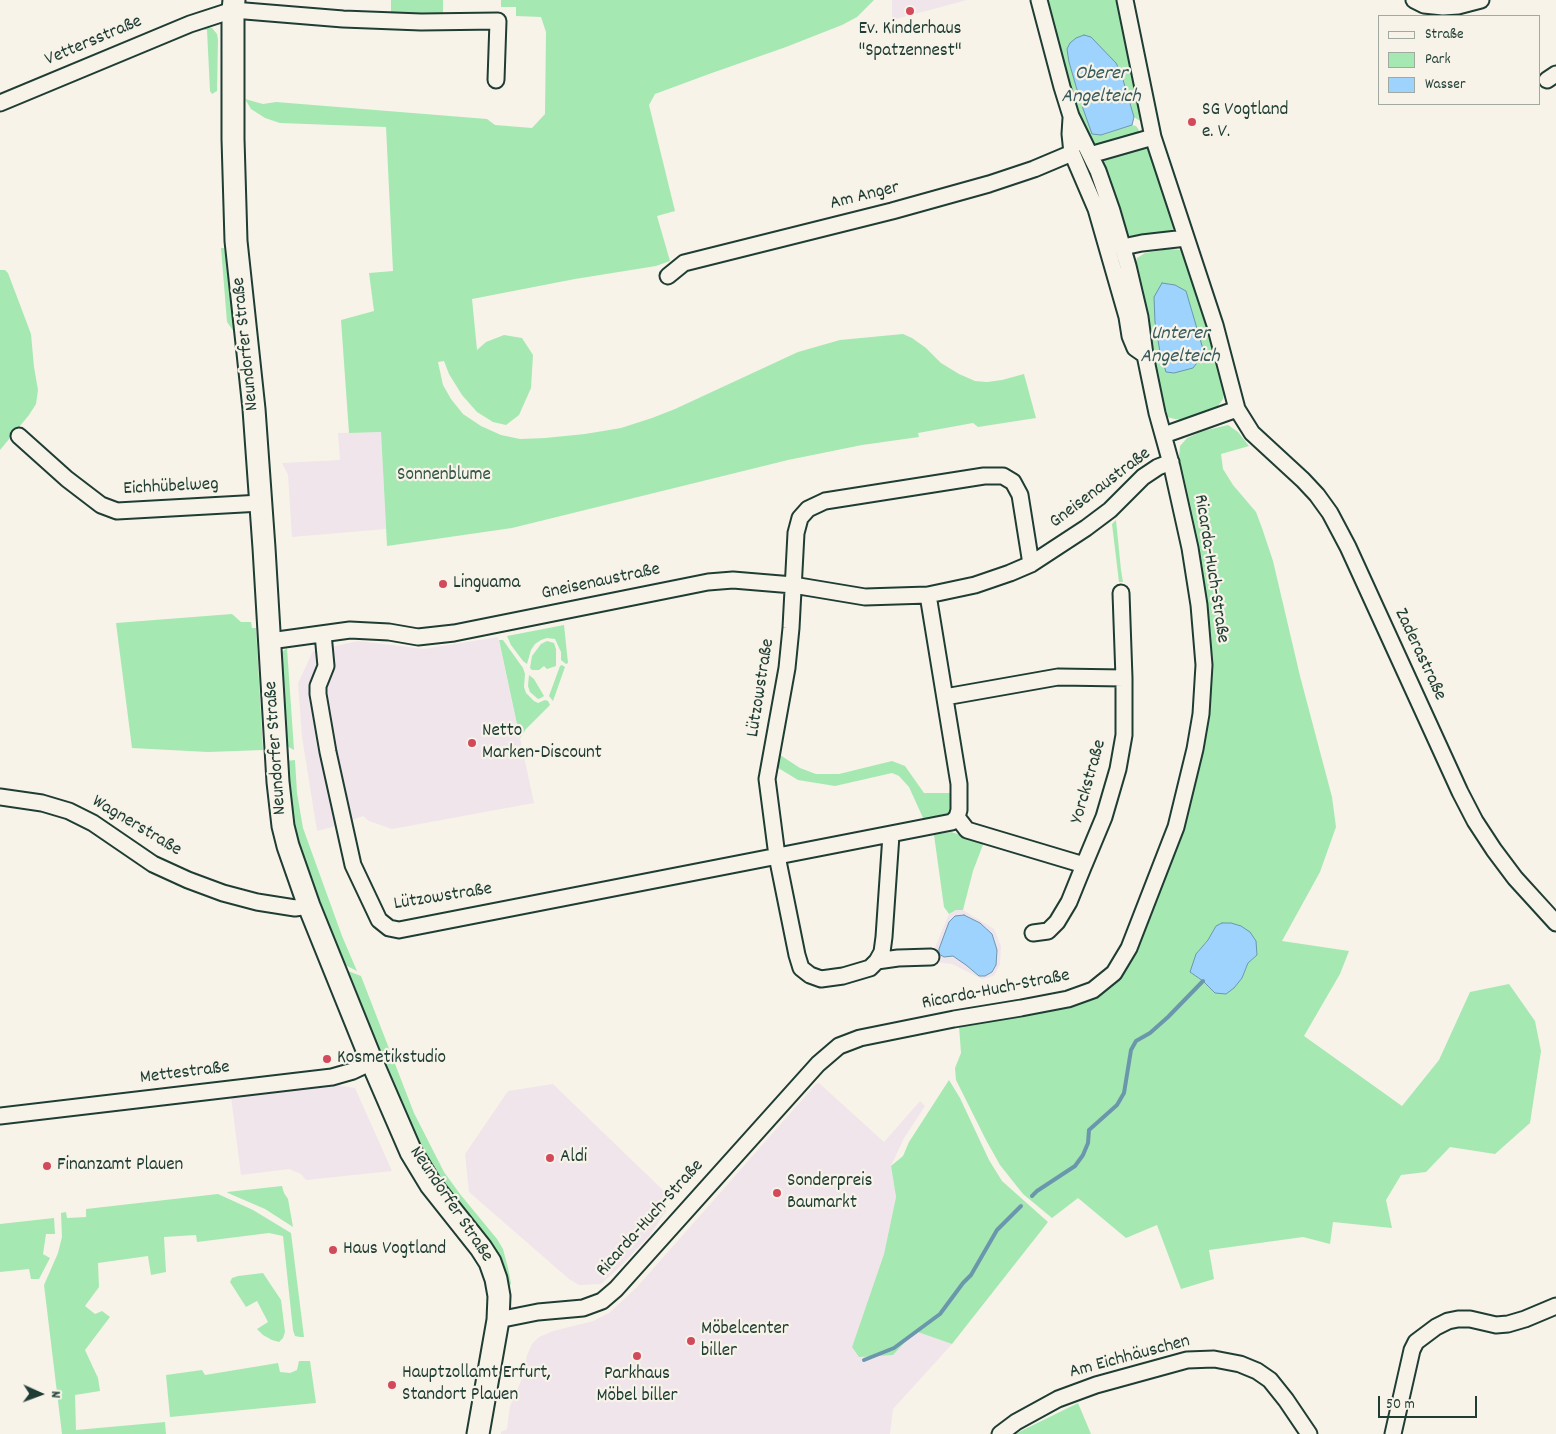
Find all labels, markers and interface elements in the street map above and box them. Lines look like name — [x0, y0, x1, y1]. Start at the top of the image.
marker: Ev. Kinderhaus "Spatzennest" — [904, 5, 916, 17]
street label: Vettersstraße — [42, 11, 146, 73]
legend — [1378, 15, 1541, 105]
place label: Ev. Kinderhaus "Spatzennest" — [858, 19, 962, 63]
text: Straße — [1425, 24, 1463, 46]
text: Park — [1425, 49, 1451, 71]
water label: Oberer Angelteich — [1061, 63, 1141, 110]
text: Wasser — [1425, 74, 1465, 96]
place label: SG Vogtland e. V. — [1202, 100, 1288, 144]
marker: SG Vogtland e. V. — [1186, 116, 1198, 128]
street label: Am Anger — [828, 177, 902, 217]
street label: Neundorfer Straße — [229, 276, 265, 412]
water label: Unterer Angelteich — [1140, 323, 1220, 370]
street label: Gneisenaustraße — [1046, 444, 1156, 534]
park label: Sonnenblume — [397, 465, 491, 487]
street label: Eichhübelweg — [123, 474, 219, 502]
street label: Ricarda-Huch-Straße — [1187, 493, 1233, 645]
street label: Gneisenaustraße — [540, 559, 662, 607]
place label: Linguama — [453, 573, 520, 595]
marker: Linguama — [437, 578, 449, 590]
street label: Zaderastraße — [1388, 605, 1450, 705]
street label: Lützowstraße — [743, 637, 781, 739]
street label: Neundorfer Straße — [261, 680, 293, 816]
place label: Netto Marken-Discount — [482, 721, 602, 765]
marker: Netto Marken-Discount — [466, 737, 478, 749]
street label: Yorckstraße — [1067, 737, 1113, 827]
street label: Wagnerstraße — [87, 791, 185, 863]
street label: Lützowstraße — [392, 879, 494, 917]
street label: Ricarda-Huch-Straße — [920, 965, 1072, 1017]
place label: Kosmetikstudio — [337, 1048, 446, 1070]
marker: Kosmetikstudio — [321, 1053, 333, 1065]
street label: Mettestraße — [139, 1057, 231, 1091]
street label: Neundorfer Straße — [403, 1143, 497, 1267]
place label: Aldi — [560, 1147, 587, 1169]
marker: Aldi — [544, 1152, 556, 1164]
place label: Finanzamt Plauen — [57, 1155, 183, 1177]
street label: Ricarda-Huch-Straße — [592, 1156, 710, 1282]
marker: Finanzamt Plauen — [41, 1160, 53, 1172]
place label: Sonderpreis Baumarkt — [787, 1171, 873, 1215]
marker: Sonderpreis Baumarkt — [771, 1187, 783, 1199]
place label: Haus Vogtland — [343, 1239, 446, 1261]
marker: Haus Vogtland — [327, 1244, 339, 1256]
place label: Möbelcenter biller — [701, 1319, 789, 1363]
street label: Am Eichhäuschen — [1067, 1331, 1193, 1385]
marker: Möbelcenter biller — [685, 1335, 697, 1347]
marker: Parkhaus Möbel biller — [631, 1350, 643, 1362]
place label: Hauptzollamt Erfurt, Standort Plauen — [402, 1363, 551, 1407]
place label: Parkhaus Möbel biller — [596, 1364, 678, 1408]
north arrow — [15, 1369, 65, 1419]
marker: Hauptzollamt Erfurt, Standort Plauen — [386, 1379, 398, 1391]
scale bar — [1381, 1386, 1480, 1418]
text: N — [45, 1391, 65, 1398]
text: 50 m — [1386, 1394, 1415, 1416]

